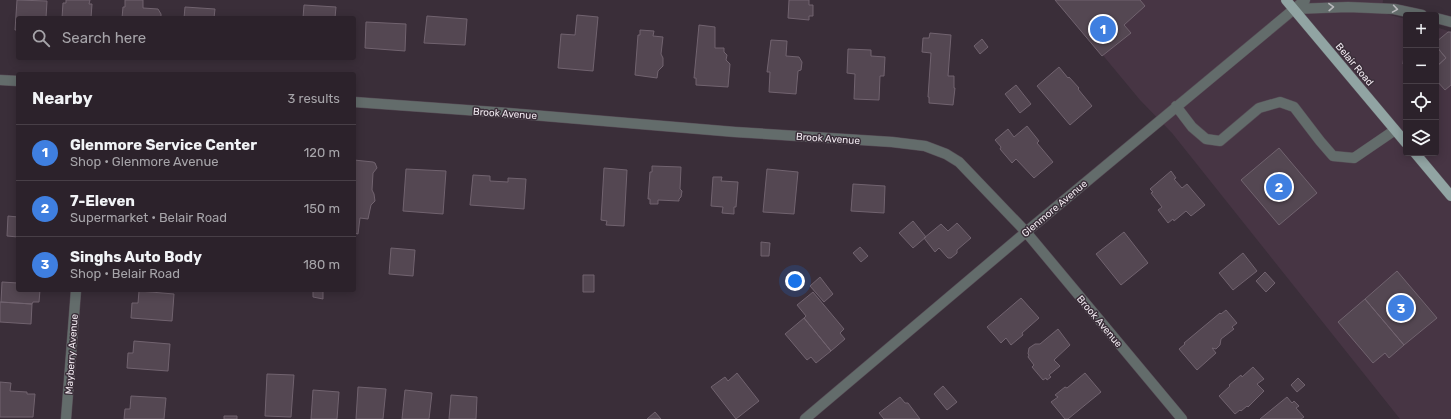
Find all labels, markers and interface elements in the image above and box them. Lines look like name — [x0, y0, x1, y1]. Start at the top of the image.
one-way arrow — [1328, 3, 1334, 12]
one-way arrow — [1392, 5, 1398, 13]
map controls — [1403, 12, 1439, 156]
button: + — [1403, 12, 1439, 48]
pin: 1 — [1090, 14, 1116, 44]
search box — [16, 16, 356, 60]
icon: search — [30, 27, 52, 49]
text: Search here — [62, 29, 146, 47]
street label: Belair Road — [1333, 41, 1376, 89]
button: − — [1403, 48, 1439, 84]
button: locate — [1403, 84, 1439, 120]
text: Nearby — [32, 88, 93, 108]
text: 3 results — [288, 91, 340, 106]
street label: Brook Avenue — [473, 106, 538, 122]
button: layers — [1403, 120, 1439, 156]
street label: Brook Avenue — [796, 131, 861, 147]
text: Glenmore Service Center — [70, 136, 257, 154]
text: 1 — [42, 145, 48, 160]
text: 120 m — [304, 145, 340, 160]
text: Shop · Glenmore Avenue — [70, 154, 219, 169]
pin: 2 — [1266, 172, 1292, 202]
street label: Glenmore Avenue — [1019, 178, 1090, 240]
text: 7-Eleven — [70, 192, 135, 210]
text: 2 — [41, 201, 49, 216]
text: 150 m — [304, 201, 340, 216]
text: Supermarket · Belair Road — [70, 210, 227, 225]
text: Singhs Auto Body — [70, 248, 202, 266]
text: 3 — [41, 257, 49, 272]
text: 180 m — [303, 257, 340, 272]
text: Shop · Belair Road — [70, 266, 180, 281]
your location — [785, 271, 805, 291]
street label: Brook Avenue — [1074, 293, 1125, 350]
pin: 3 — [1388, 293, 1414, 323]
street label: Mayberry Avenue — [63, 313, 81, 395]

